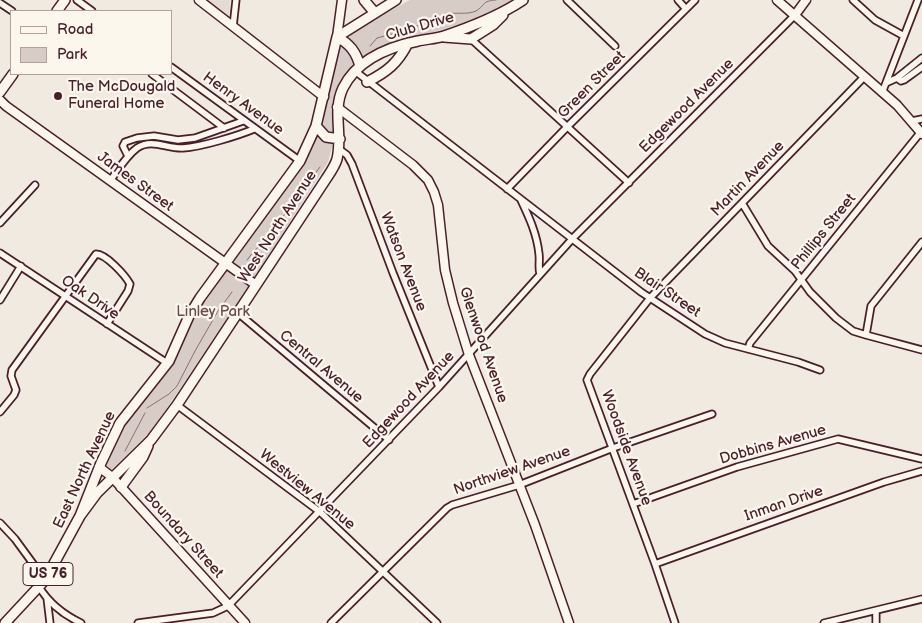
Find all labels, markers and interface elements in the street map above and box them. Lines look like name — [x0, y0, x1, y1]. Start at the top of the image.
street label: Club Drive — [384, 9, 456, 45]
legend — [10, 10, 172, 75]
text: Road — [57, 20, 93, 39]
text: Park — [57, 45, 87, 64]
street label: Green Street — [555, 48, 629, 122]
street label: Edgewood Avenue — [636, 55, 738, 157]
street label: Henry Avenue — [199, 69, 287, 139]
place label: The McDougald Funeral Home — [68, 78, 175, 113]
marker: The McDougald Funeral Home — [52, 90, 64, 102]
street label: Martin Avenue — [707, 138, 789, 220]
street label: James Street — [93, 148, 177, 216]
street label: West North Avenue — [235, 167, 321, 287]
street label: Phillips Street — [788, 190, 860, 274]
street label: Watson Avenue — [376, 210, 430, 314]
street label: Blair Street — [630, 264, 704, 322]
street label: Oak Drive — [57, 272, 123, 324]
street label: Glenwood Avenue — [455, 285, 511, 405]
park label: Linley Park — [176, 303, 250, 321]
street label: Central Avenue — [275, 327, 367, 407]
street label: Edgewood Avenue — [359, 348, 459, 452]
street label: Woodside Avenue — [597, 388, 655, 508]
street label: East North Avenue — [50, 409, 120, 531]
street label: Dobbins Avenue — [718, 421, 828, 469]
street label: Northview Avenue — [451, 443, 573, 499]
street label: Westview Avenue — [256, 446, 358, 534]
street label: Inman Drive — [742, 482, 826, 526]
street label: Boundary Street — [139, 488, 227, 582]
road number: US 76 — [23, 562, 73, 586]

